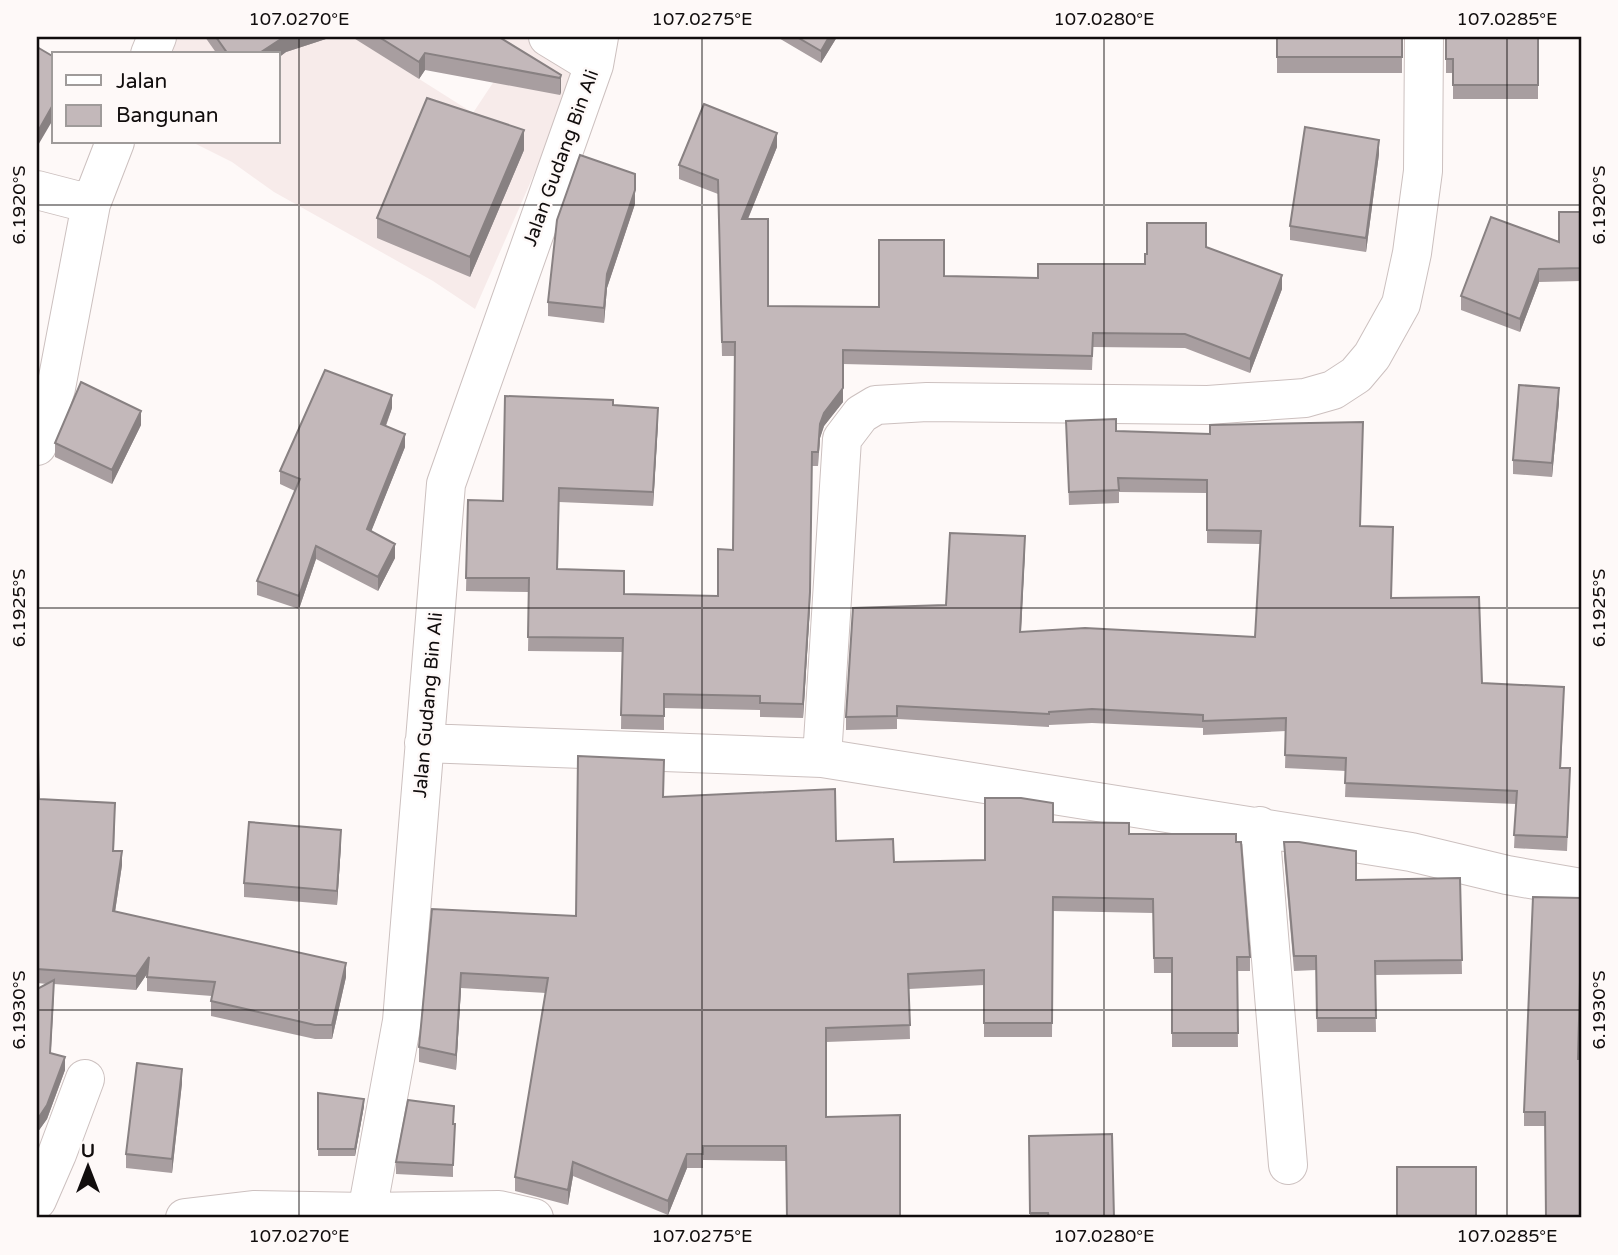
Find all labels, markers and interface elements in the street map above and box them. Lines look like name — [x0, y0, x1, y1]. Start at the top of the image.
text: 107.0270°E — [248, 8, 350, 30]
text: 107.0275°E — [652, 8, 752, 30]
text: 107.0280°E — [1053, 8, 1155, 30]
text: 107.0285°E — [1457, 8, 1557, 30]
legend — [52, 52, 280, 144]
street label: Jalan Gudang Bin Ali — [519, 67, 603, 249]
text: Jalan — [116, 69, 167, 94]
text: Bangunan — [116, 103, 219, 128]
text: 6.1920°S — [8, 165, 30, 245]
text: 6.1920°S — [1588, 165, 1610, 245]
text: 6.1925°S — [8, 569, 30, 647]
text: 6.1925°S — [1588, 569, 1610, 647]
street label: Jalan Gudang Bin Ali — [409, 611, 447, 799]
text: 6.1930°S — [8, 970, 30, 1050]
text: 6.1930°S — [1588, 970, 1610, 1050]
north arrow — [52, 1132, 122, 1202]
text: U — [81, 1140, 95, 1162]
text: 107.0270°E — [248, 1225, 350, 1247]
text: 107.0275°E — [652, 1225, 752, 1247]
text: 107.0280°E — [1053, 1225, 1155, 1247]
text: 107.0285°E — [1457, 1225, 1557, 1247]

